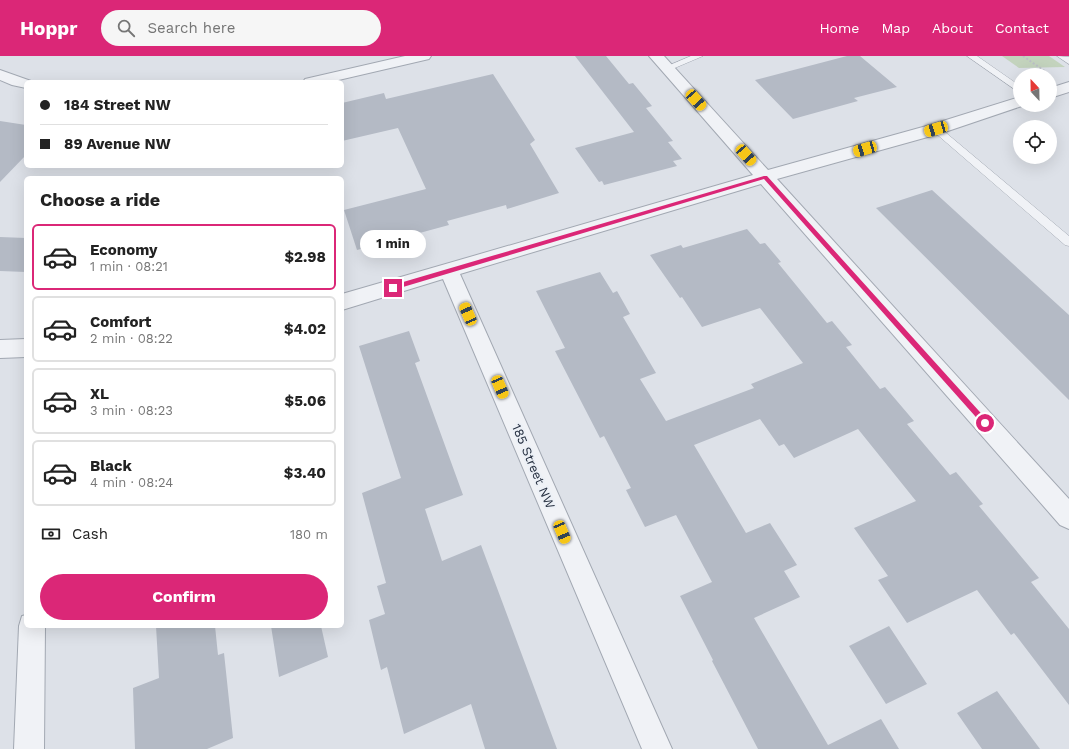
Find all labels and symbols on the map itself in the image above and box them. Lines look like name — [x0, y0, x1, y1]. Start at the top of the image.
north arrow — [1013, 68, 1057, 112]
car — [684, 87, 708, 113]
car — [923, 120, 949, 138]
car — [852, 140, 878, 158]
car — [734, 142, 758, 168]
callout: 1 min — [360, 230, 426, 258]
route end — [384, 279, 402, 297]
car — [458, 301, 478, 327]
car — [490, 374, 510, 400]
route start — [976, 414, 994, 432]
street label: 185 Street NW — [509, 422, 558, 511]
car — [552, 519, 572, 545]

